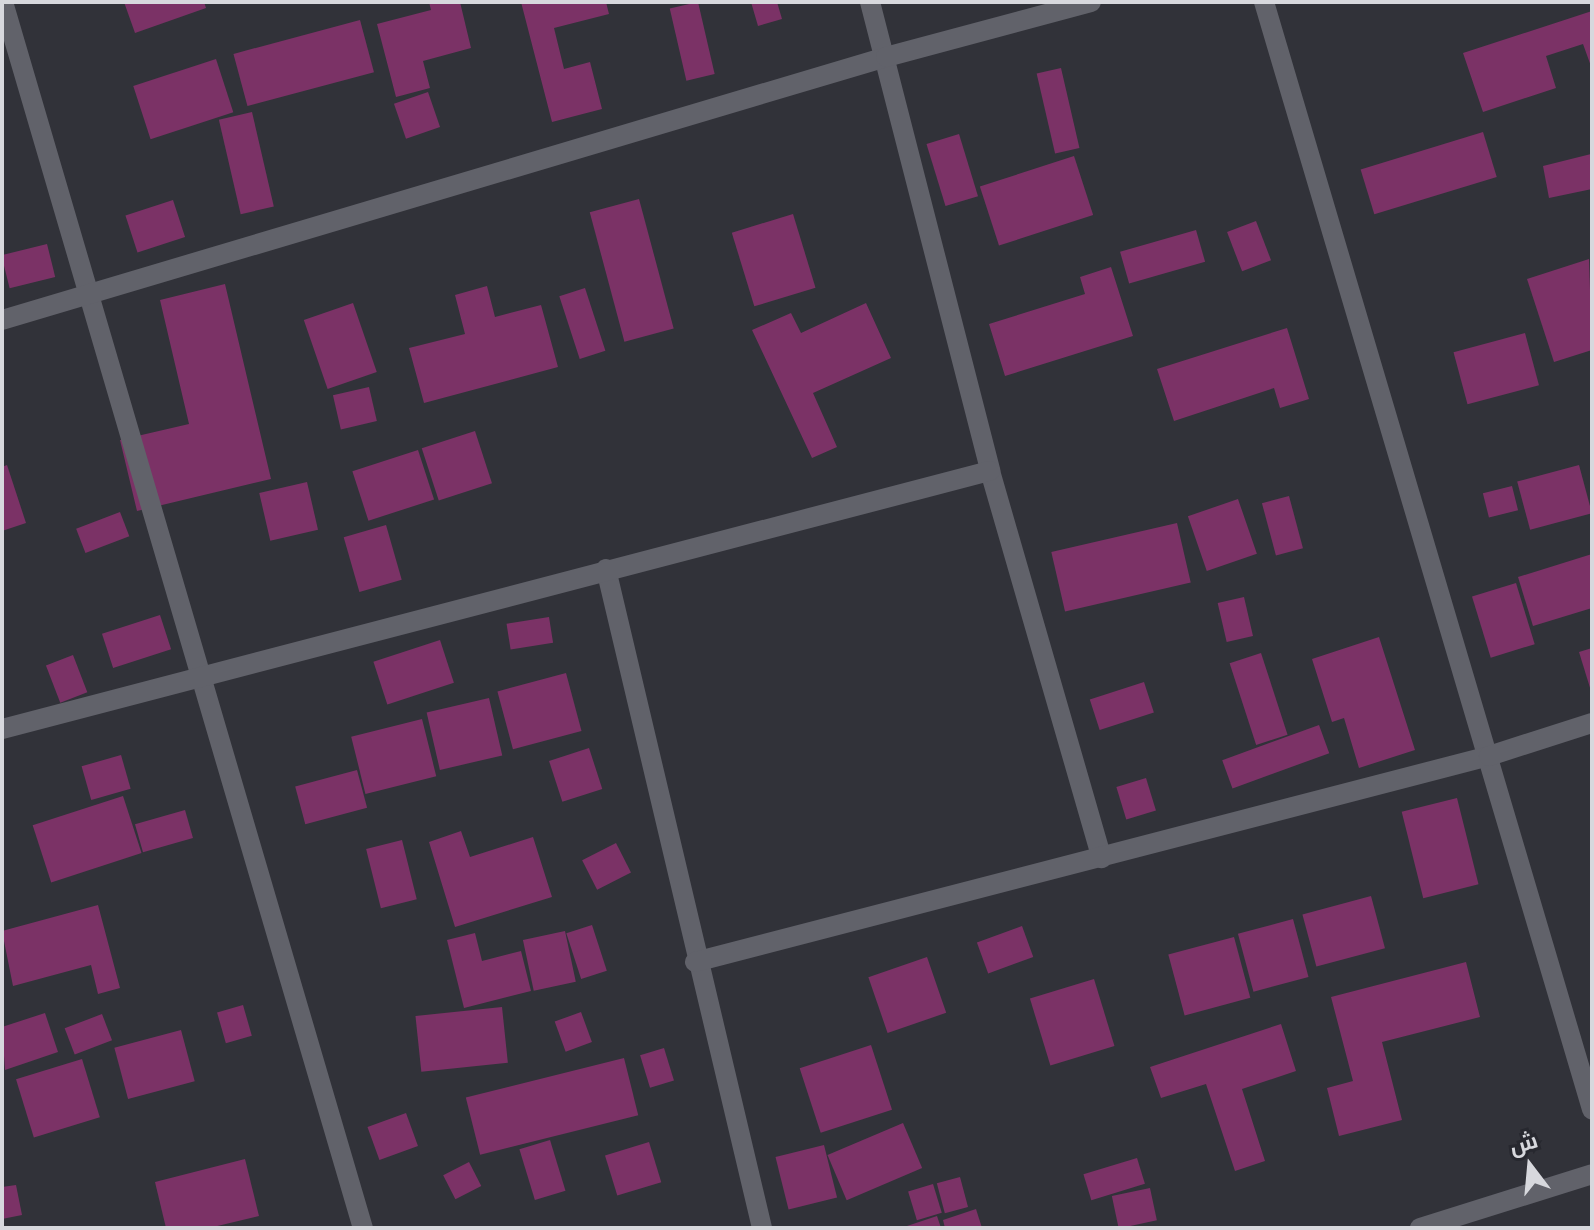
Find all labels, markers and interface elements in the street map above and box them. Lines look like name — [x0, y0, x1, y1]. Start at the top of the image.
text: ش — [1505, 1123, 1542, 1163]
north arrow — [1490, 1126, 1570, 1206]

